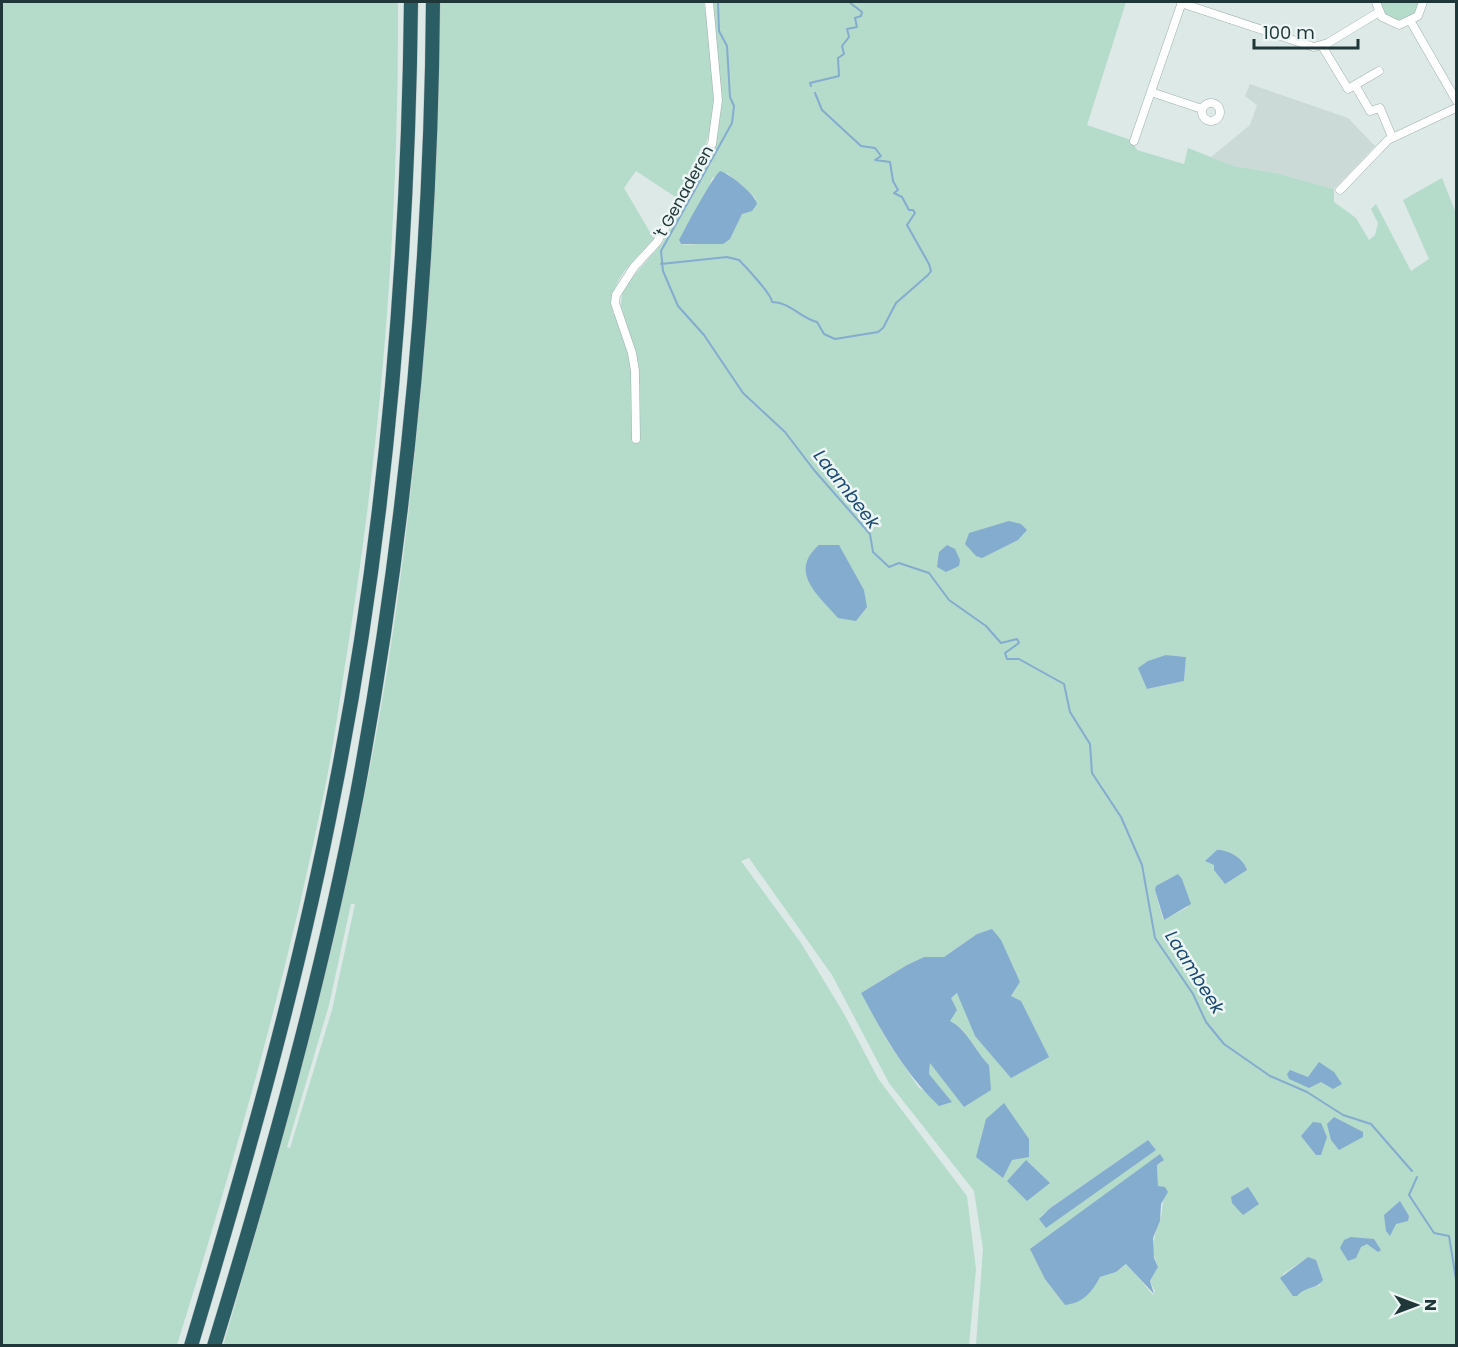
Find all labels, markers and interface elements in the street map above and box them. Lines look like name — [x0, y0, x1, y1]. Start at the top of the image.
scale bar — [1254, 12, 1358, 50]
text: 100 m — [1263, 20, 1315, 45]
street label: 't Genaderen — [649, 141, 719, 243]
water label: Laambeek — [808, 444, 886, 534]
water label: Laambeek — [1159, 925, 1231, 1019]
north arrow — [1386, 1275, 1446, 1335]
text: N — [1419, 1299, 1442, 1311]

